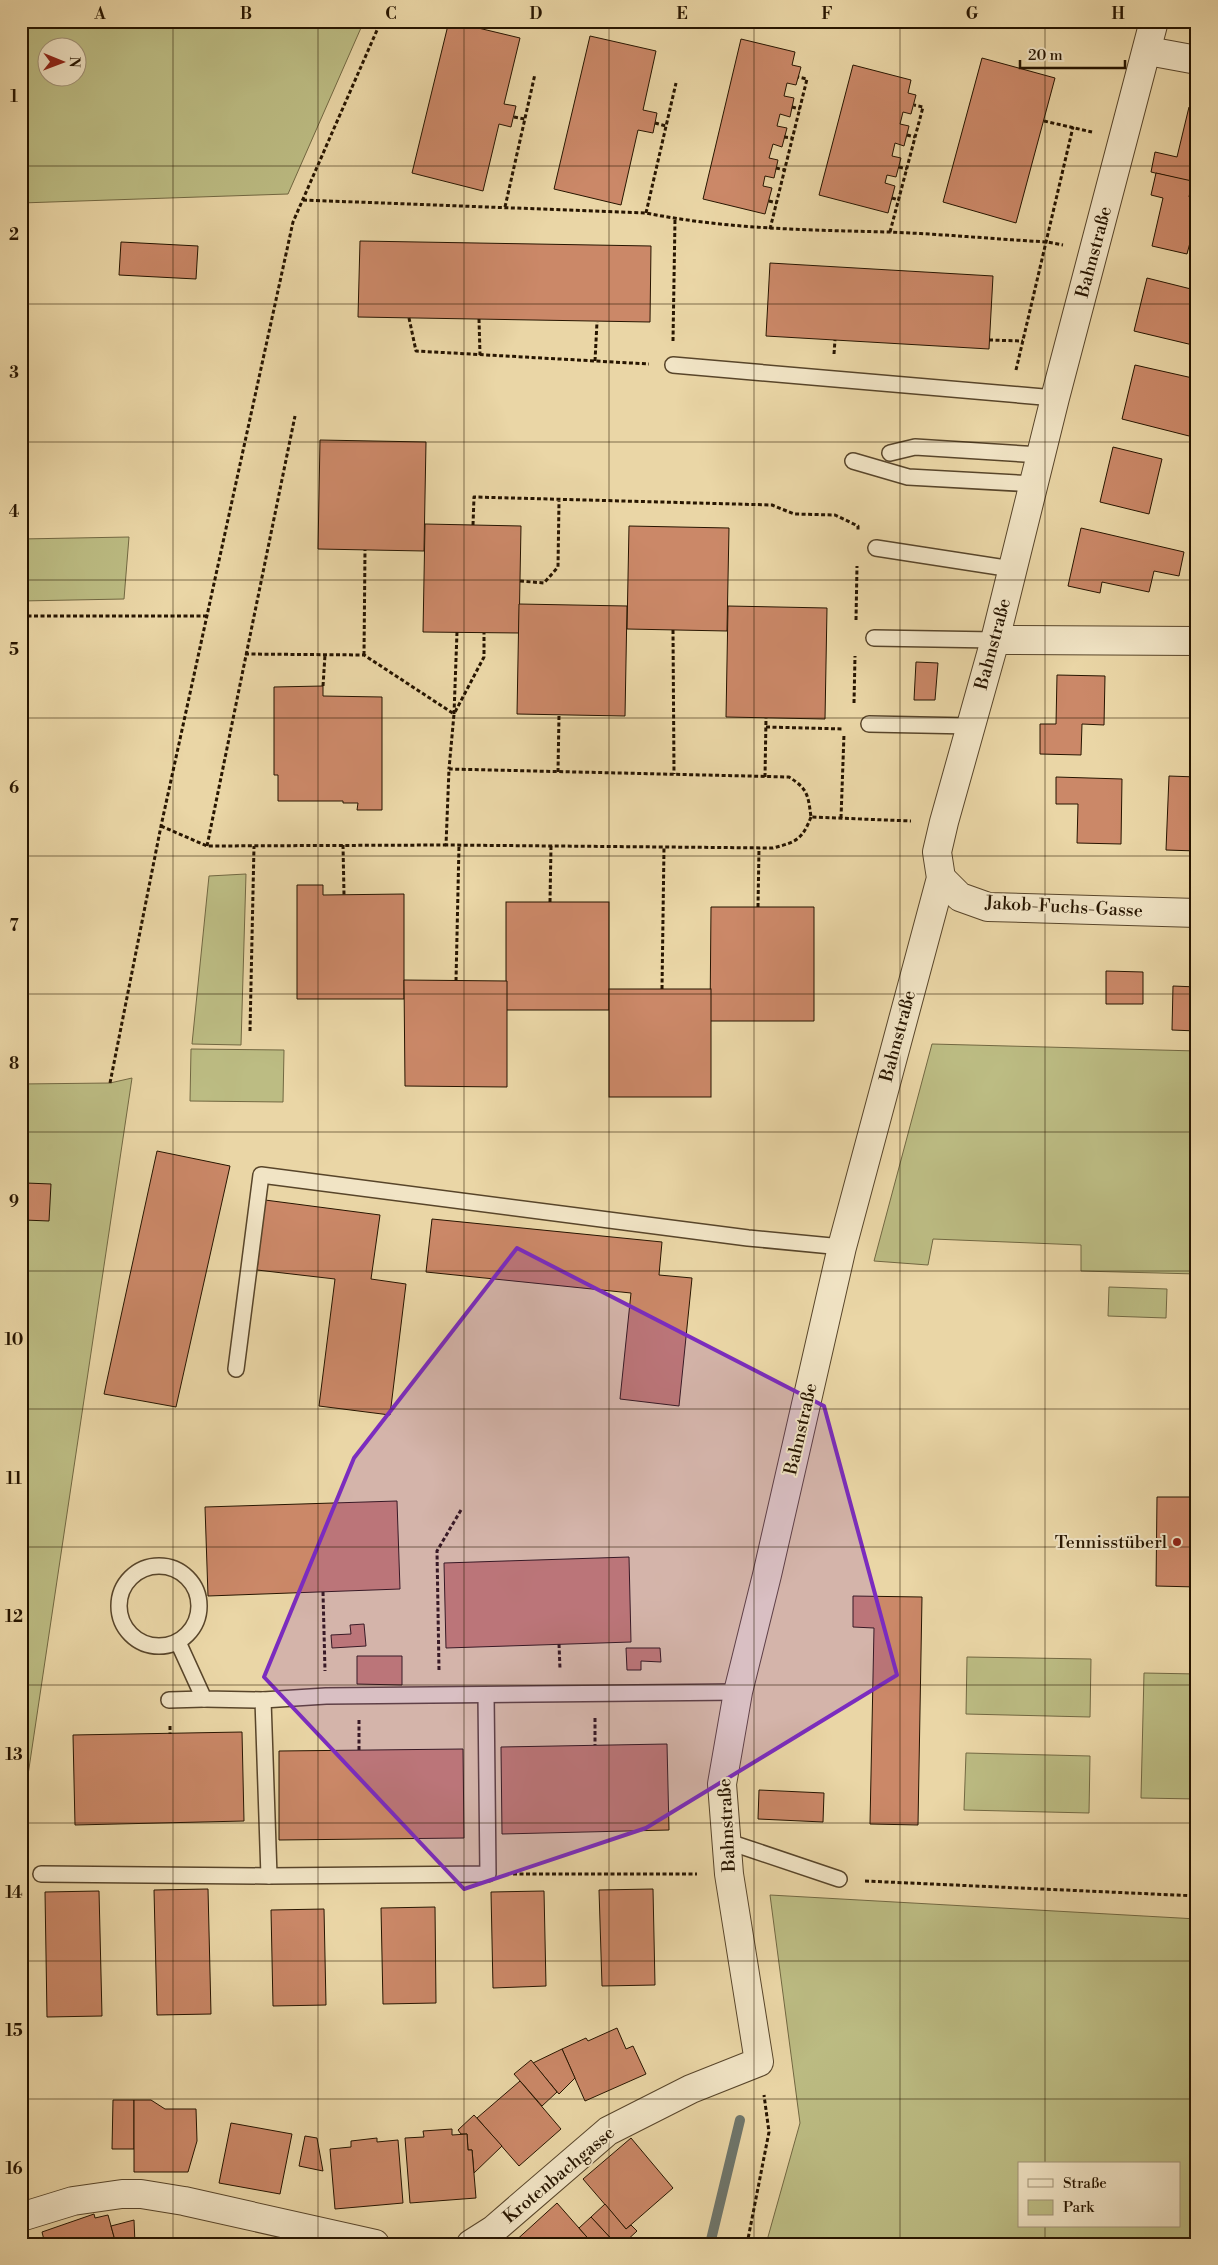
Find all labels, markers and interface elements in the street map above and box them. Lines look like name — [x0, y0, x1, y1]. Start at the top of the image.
text: A — [93, 4, 106, 24]
text: B — [240, 4, 252, 24]
text: C — [385, 4, 397, 24]
text: D — [530, 4, 543, 24]
text: E — [676, 4, 688, 24]
text: F — [821, 4, 833, 24]
text: G — [966, 4, 979, 24]
text: H — [1111, 4, 1125, 24]
north arrow — [38, 38, 88, 88]
scale bar — [1020, 38, 1126, 70]
text: 20 m — [1028, 46, 1063, 65]
text: N — [65, 57, 83, 68]
text: 1 — [10, 87, 18, 107]
street label: Bahnstraße — [1071, 204, 1117, 301]
text: 2 — [9, 225, 19, 245]
text: 3 — [9, 363, 19, 383]
text: 4 — [9, 502, 20, 522]
street label: Bahnstraße — [970, 596, 1016, 693]
text: 5 — [9, 640, 19, 660]
text: 6 — [9, 778, 19, 798]
street label: Jakob-Fuchs-Gasse — [984, 891, 1143, 923]
text: 7 — [9, 916, 19, 936]
street label: Bahnstraße — [875, 988, 921, 1085]
text: 8 — [9, 1054, 19, 1074]
text: 9 — [9, 1192, 19, 1212]
text: 10 — [5, 1330, 23, 1350]
street label: Bahnstraße — [779, 1381, 823, 1478]
text: 11 — [6, 1469, 22, 1489]
place label: Tennisstüberl — [1055, 1531, 1168, 1554]
marker: Tennisstüberl — [1171, 1536, 1183, 1548]
text: 12 — [5, 1607, 23, 1627]
text: 13 — [5, 1745, 23, 1765]
street label: Bahnstraße — [713, 1778, 741, 1873]
text: 14 — [5, 1883, 23, 1903]
text: 15 — [5, 2021, 23, 2041]
street label: Krotenbachgasse — [498, 2122, 620, 2228]
text: 16 — [5, 2159, 23, 2179]
legend — [1018, 2162, 1180, 2228]
text: Straße — [1063, 2174, 1107, 2193]
text: Park — [1063, 2198, 1095, 2217]

